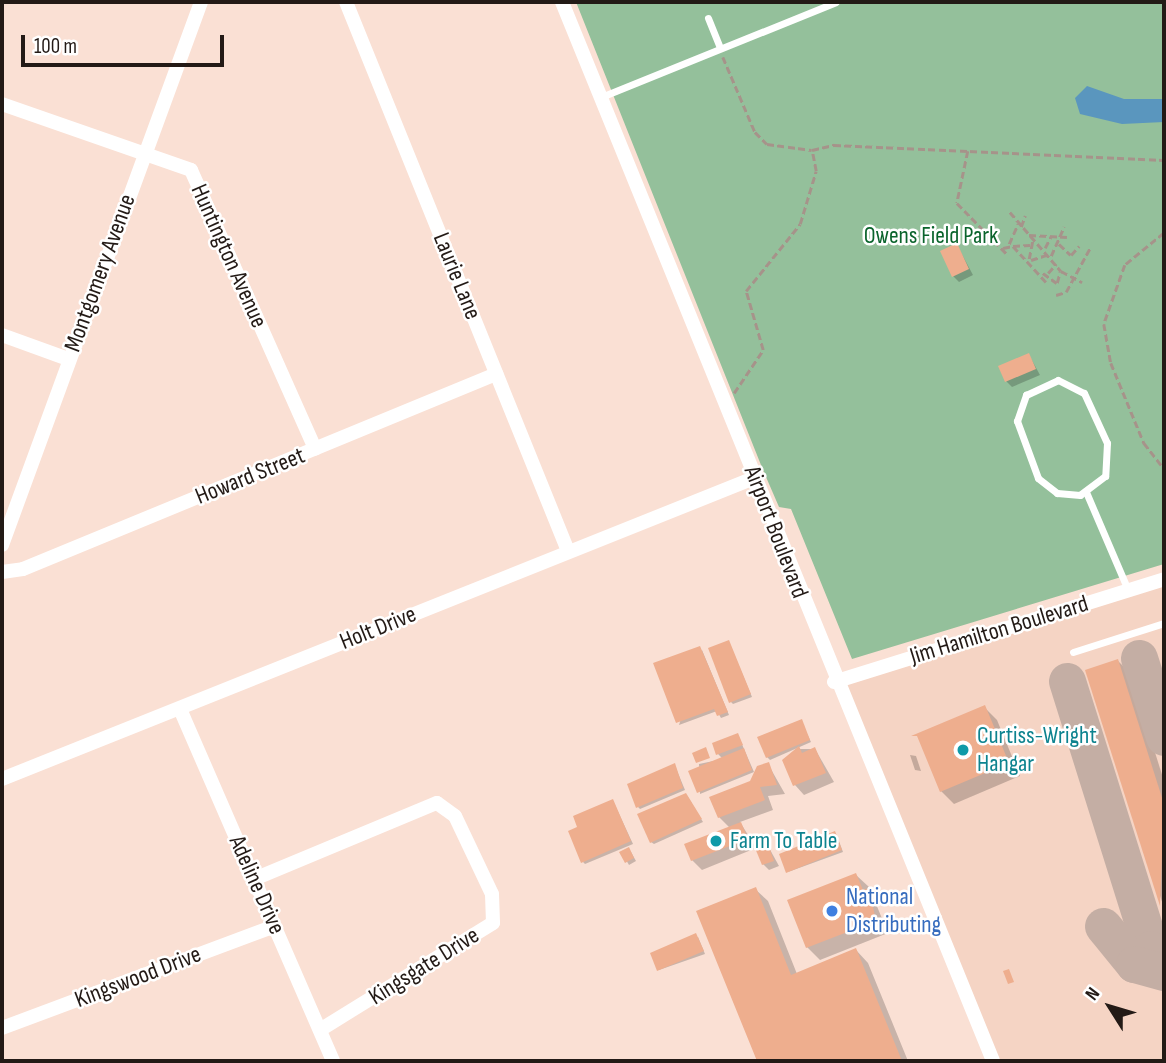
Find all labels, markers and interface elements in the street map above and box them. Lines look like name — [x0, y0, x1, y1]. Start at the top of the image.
scale bar — [24, 21, 228, 65]
text: 100 m — [34, 34, 77, 59]
street label: Huntington Avenue — [185, 180, 273, 332]
street label: Montgomery Avenue — [58, 190, 142, 356]
park label: Owens Field Park — [864, 222, 998, 250]
street label: Laurie Lane — [427, 228, 487, 324]
street label: Howard Street — [191, 441, 309, 511]
street label: Airport Boulevard — [738, 462, 814, 602]
street label: Jim Hamilton Boulevard — [906, 589, 1092, 671]
street label: Holt Drive — [336, 600, 420, 656]
place label: Curtiss-Wright Hangar — [977, 722, 1097, 778]
marker: Curtiss-Wright Hangar — [955, 742, 971, 758]
place label: Farm To Table — [730, 827, 837, 855]
street label: Adeline Drive — [223, 831, 291, 939]
marker: Farm To Table — [708, 833, 724, 849]
place label: National Distributing — [846, 883, 941, 939]
marker: National Distributing — [824, 903, 840, 919]
street label: Kingsgate Drive — [363, 921, 485, 1011]
street label: Kingswood Drive — [71, 940, 205, 1014]
north arrow — [1075, 972, 1145, 1042]
text: N — [1081, 983, 1105, 1005]

